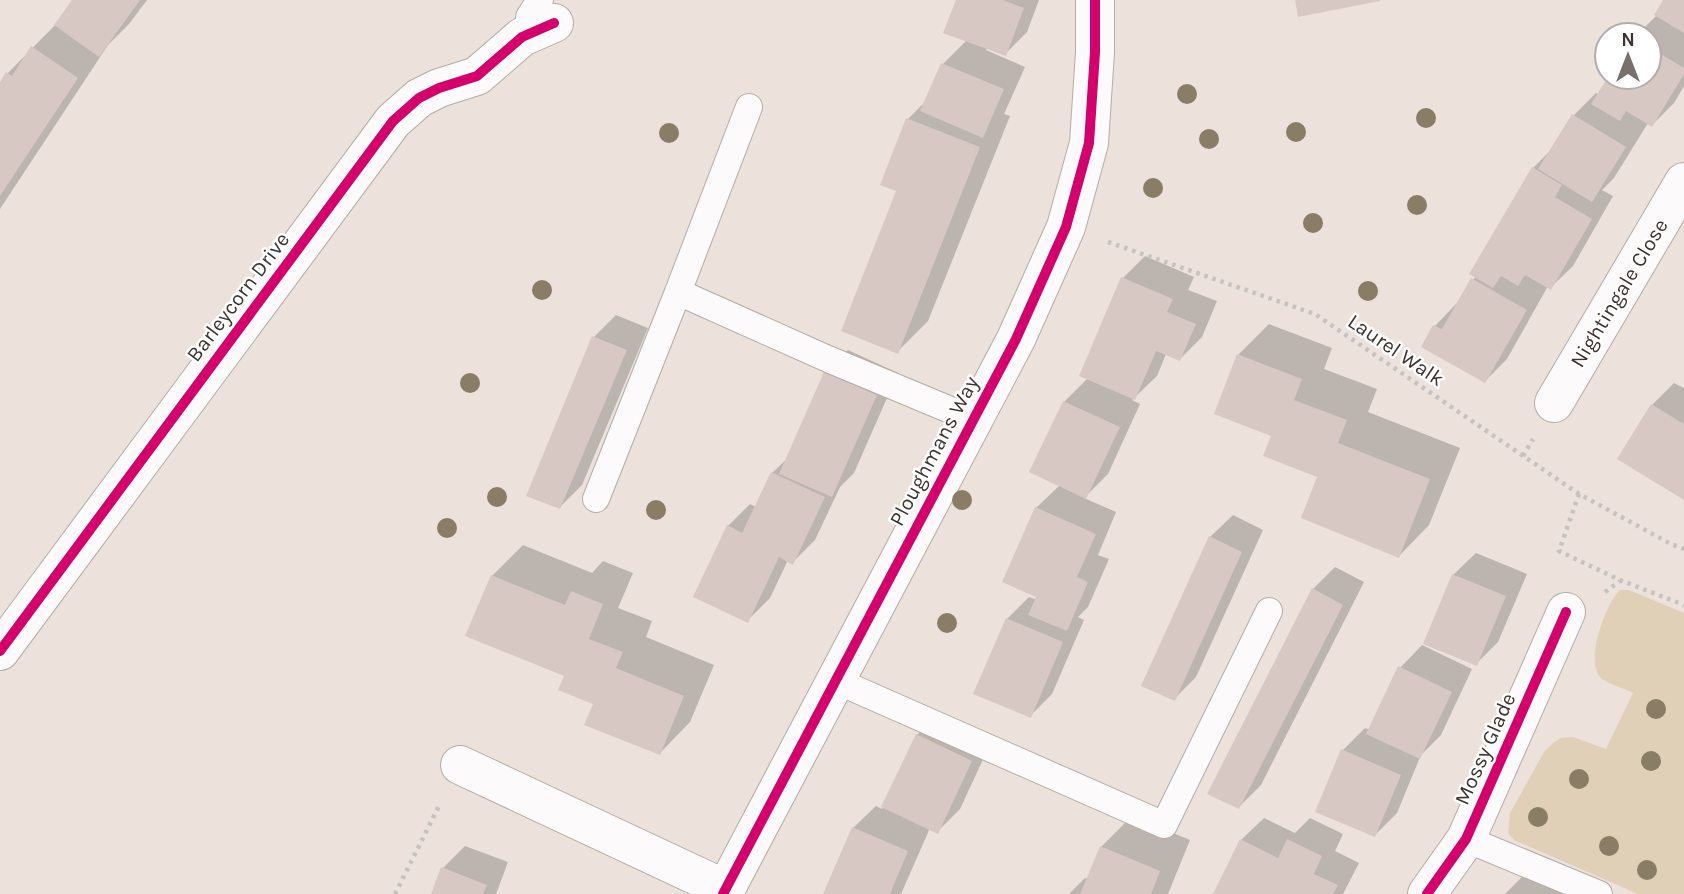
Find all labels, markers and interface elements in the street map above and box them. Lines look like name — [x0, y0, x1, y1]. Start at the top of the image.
north arrow — [1593, 21, 1663, 91]
text: N — [1621, 29, 1635, 51]
street label: Nightingale Close — [1565, 214, 1673, 372]
street label: Barleycorn Drive — [182, 228, 294, 366]
street label: Laurel Walk — [1343, 309, 1449, 391]
street label: Ploughmans Way — [885, 372, 984, 530]
street label: Mossy Glade — [1450, 689, 1520, 809]

